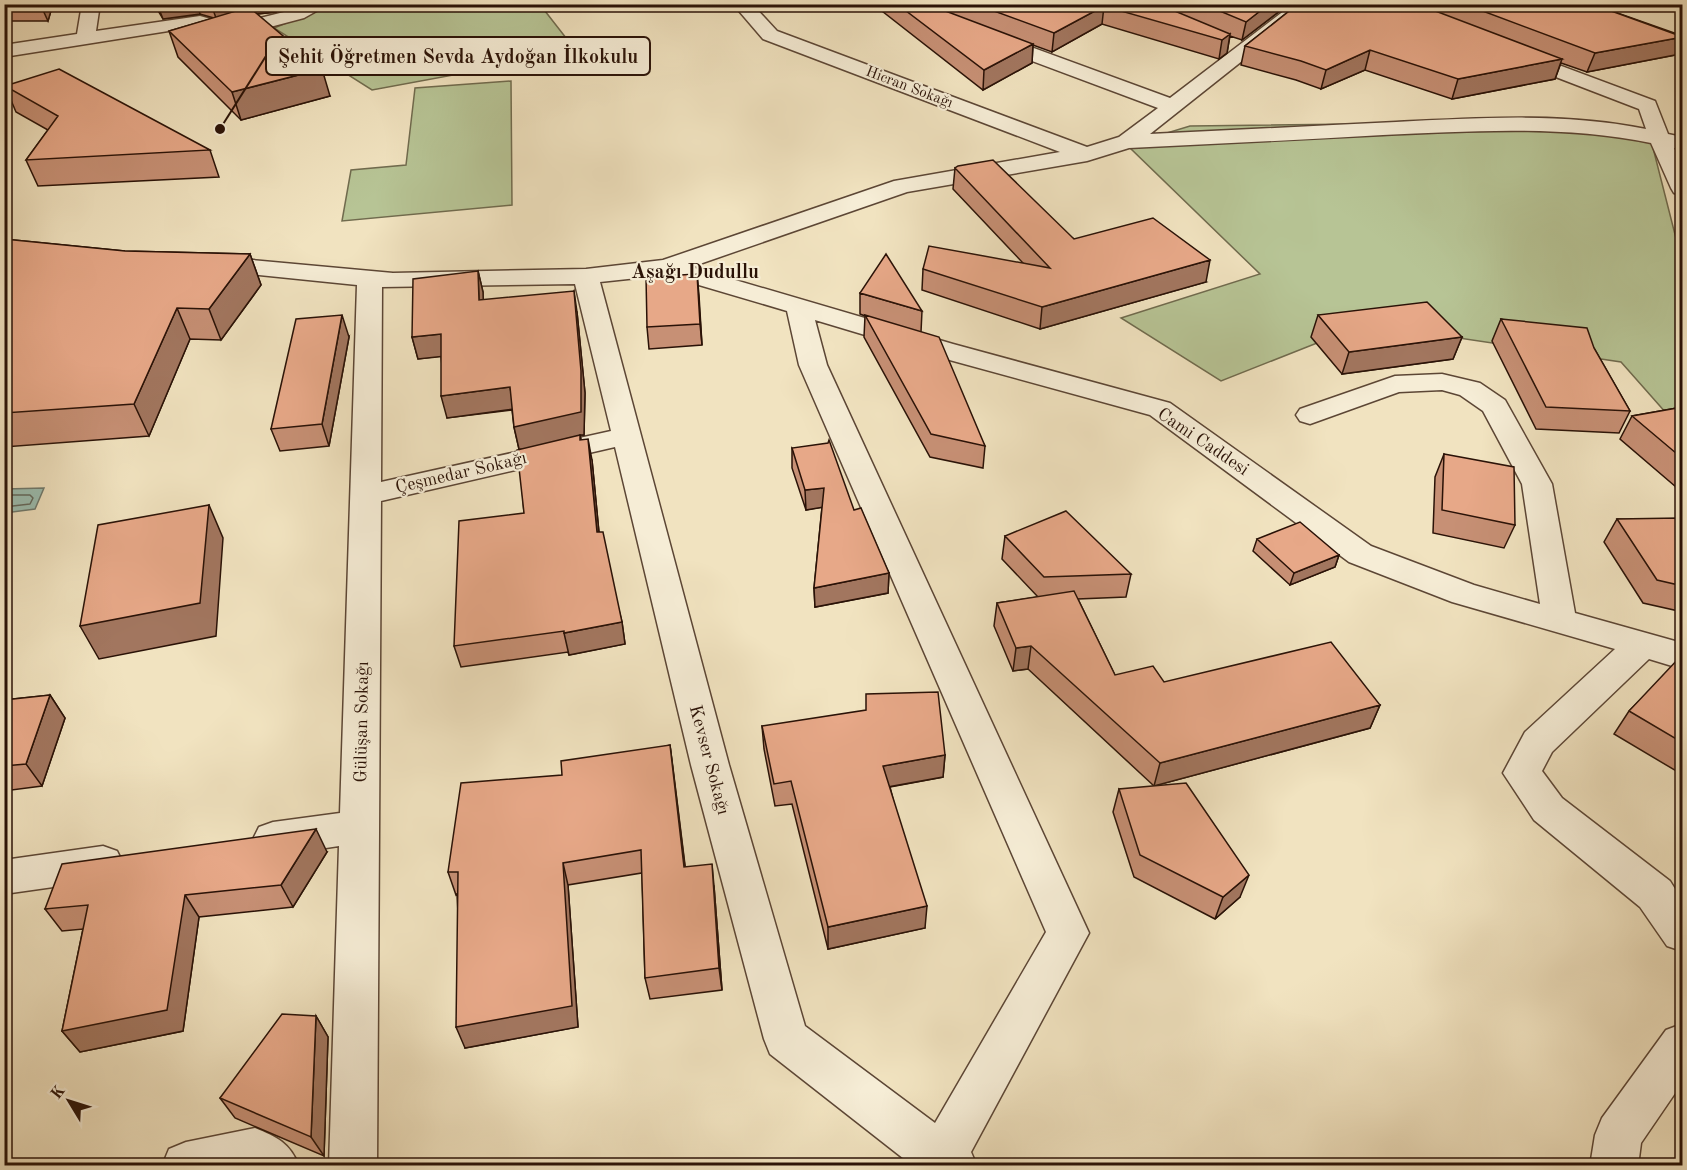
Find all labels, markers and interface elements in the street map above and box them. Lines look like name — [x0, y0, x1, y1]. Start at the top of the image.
callout: Şehit Öğretmen Sevda Aydoğan İlkokulu — [266, 37, 650, 75]
text: Şehit Öğretmen Sevda Aydoğan İlkokulu — [278, 44, 638, 68]
street label: Hicran Sokağı — [863, 64, 955, 112]
district label: Aşağı Dudullu — [631, 263, 759, 283]
street label: Cami Caddesi — [1154, 405, 1252, 479]
street label: Çeşmedar Sokağı — [394, 449, 529, 497]
street label: Gülüşan Sokağı — [352, 661, 372, 783]
street label: Kevser Sokağı — [686, 703, 732, 817]
north arrow — [39, 1071, 99, 1131]
text: K — [49, 1083, 69, 1103]

